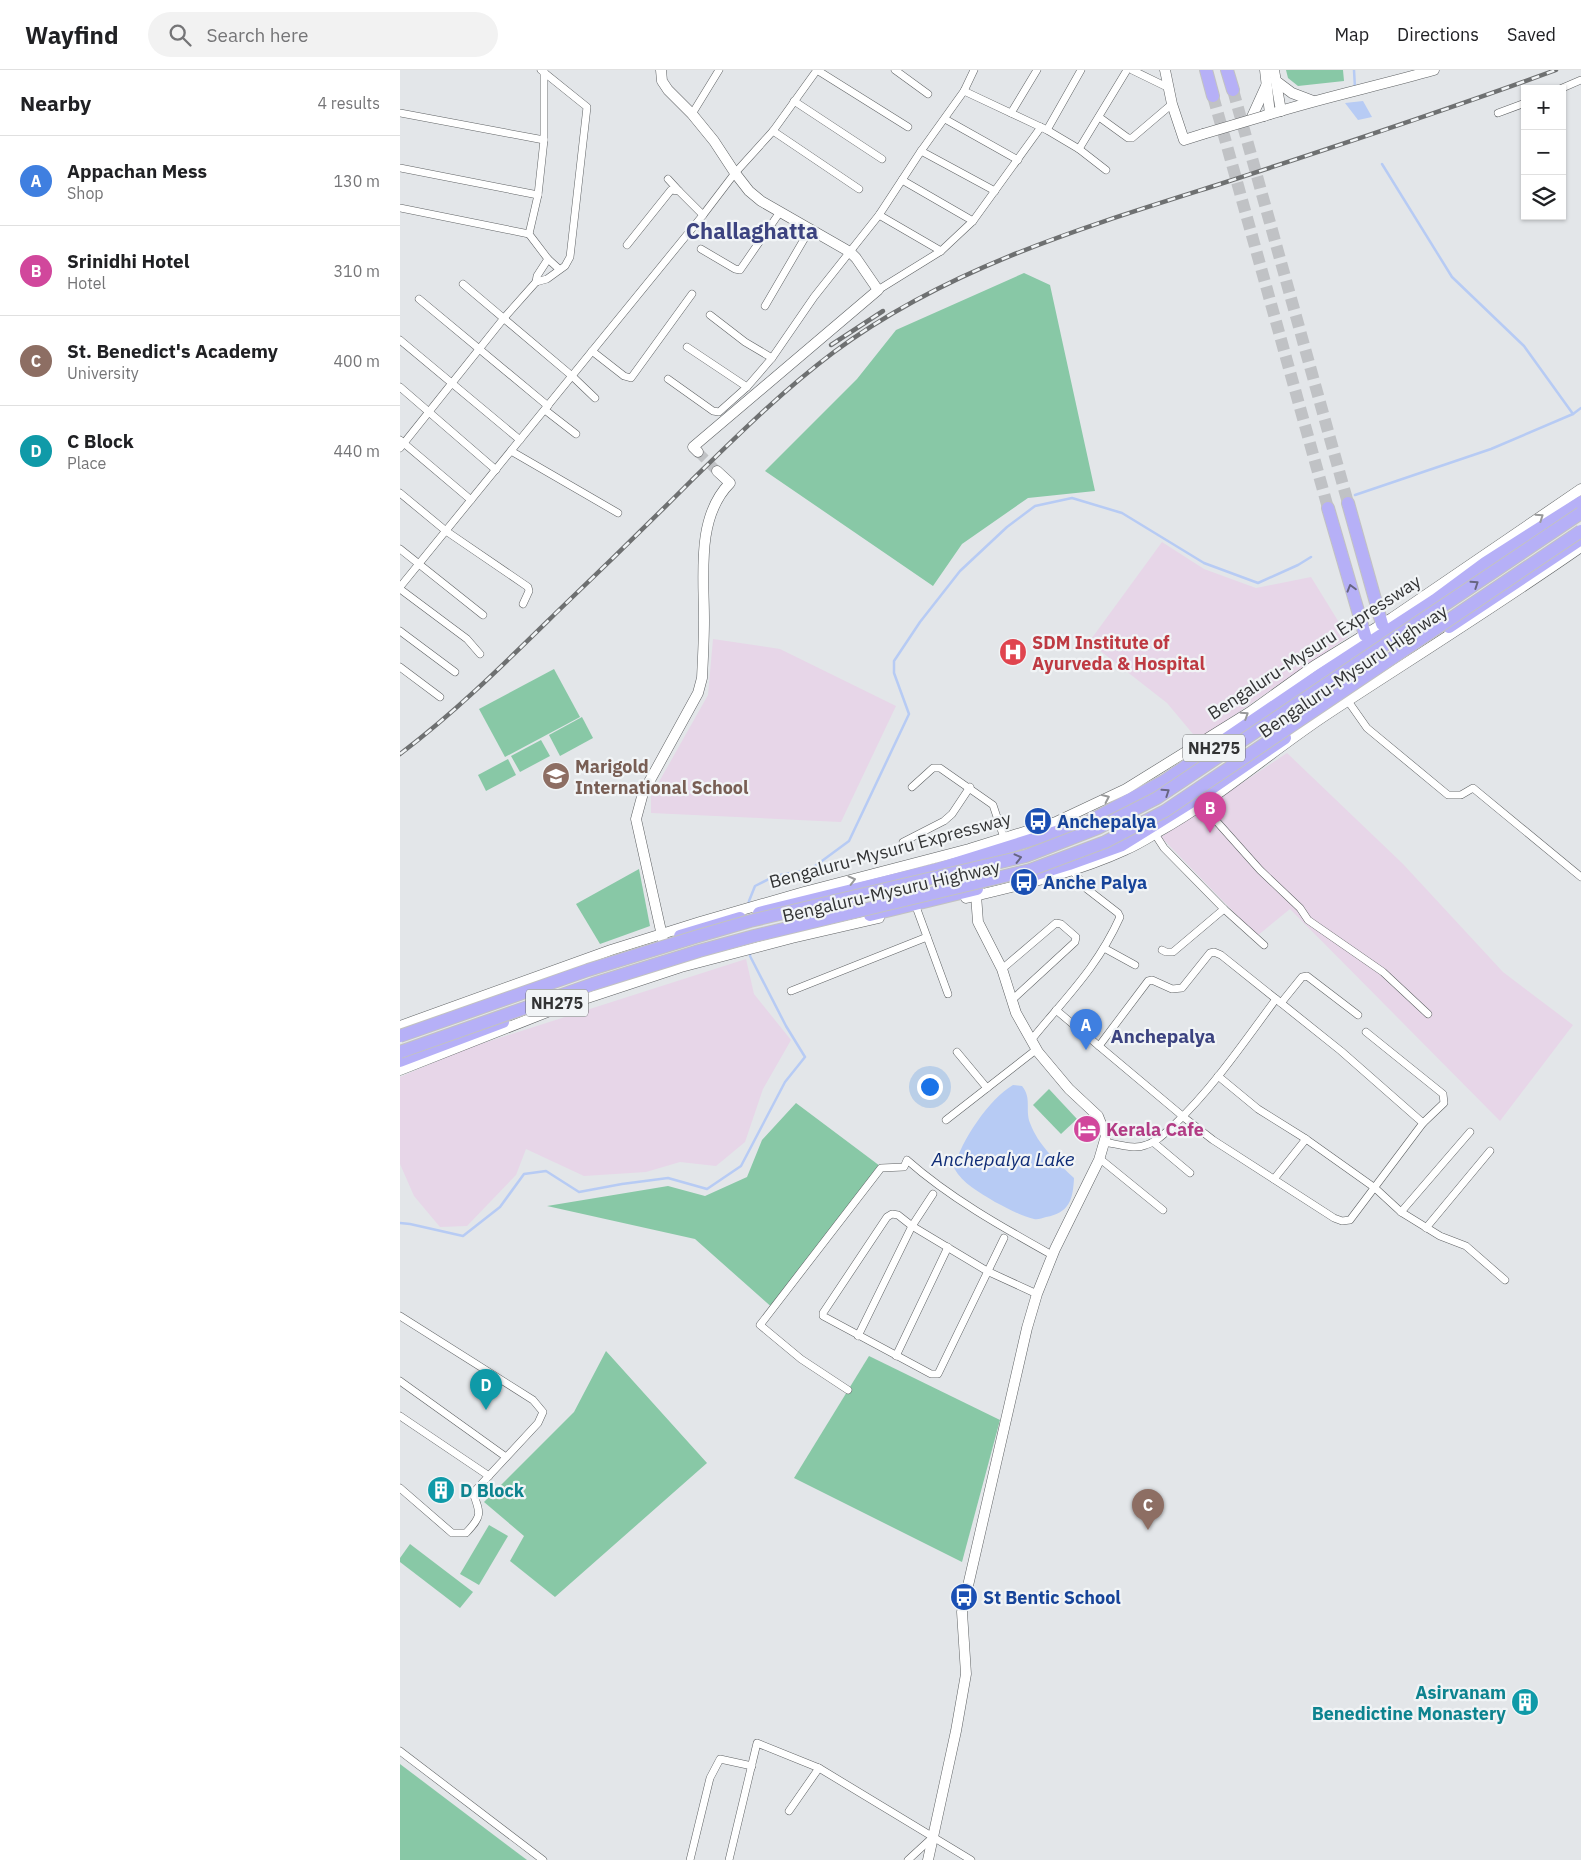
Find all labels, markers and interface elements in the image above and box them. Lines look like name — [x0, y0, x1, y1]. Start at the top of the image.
search box — [148, 12, 498, 57]
text: Wayfind — [25, 19, 118, 51]
icon: search — [166, 21, 194, 49]
text: Search here — [206, 23, 308, 47]
text: Map — [1334, 23, 1369, 46]
text: Directions — [1397, 23, 1479, 46]
text: Saved — [1507, 23, 1556, 46]
map controls — [1521, 85, 1566, 220]
button: + — [1521, 85, 1566, 130]
text: Nearby — [20, 89, 91, 117]
text: 4 results — [317, 93, 380, 113]
button: − — [1521, 130, 1566, 175]
text: Appachan Mess — [67, 159, 207, 183]
text: A — [31, 171, 41, 191]
text: 130 m — [333, 171, 380, 191]
button: layers — [1521, 175, 1566, 220]
text: Shop — [67, 183, 104, 203]
district label: Challaghatta — [686, 216, 818, 245]
text: Srinidhi Hotel — [67, 249, 190, 273]
text: B — [31, 261, 41, 281]
text: 310 m — [333, 261, 380, 281]
text: Hotel — [67, 273, 106, 293]
text: St. Benedict's Academy — [67, 339, 278, 363]
text: C — [31, 351, 41, 371]
text: 400 m — [333, 351, 380, 371]
text: University — [67, 363, 139, 383]
text: C Block — [67, 429, 134, 453]
text: D — [30, 441, 42, 461]
text: 440 m — [333, 441, 380, 461]
text: Place — [67, 453, 106, 473]
one-way arrow — [1534, 514, 1544, 523]
street label: Bengaluru-Mysuru Expressway — [1203, 569, 1425, 725]
one-way arrow — [1469, 581, 1479, 590]
one-way arrow — [1346, 583, 1357, 592]
street label: Bengaluru-Mysuru Highway — [1254, 599, 1452, 743]
place label: SDM Institute of Ayurveda & Hospital — [1032, 631, 1206, 675]
hospital icon: SDM Institute of Ayurveda & Hospital — [998, 637, 1028, 667]
one-way arrow — [1240, 712, 1249, 721]
road number: NH275 — [1183, 734, 1245, 761]
place label: Marigold International School — [575, 755, 749, 799]
school or university icon: Marigold International School — [541, 761, 571, 791]
one-way arrow — [1160, 789, 1170, 798]
pin: B — [1194, 792, 1226, 833]
one-way arrow — [1101, 794, 1110, 805]
bus stop icon: Anchepalya — [1023, 806, 1053, 836]
street label: Bengaluru-Mysuru Expressway — [767, 807, 1014, 893]
place label: Anchepalya — [1057, 810, 1156, 833]
one-way arrow — [1013, 853, 1022, 864]
street label: Bengaluru-Mysuru Highway — [780, 855, 1002, 927]
bus stop icon: Anche Palya — [1009, 867, 1039, 897]
place label: Anche Palya — [1043, 871, 1147, 894]
one-way arrow — [847, 875, 856, 886]
road number: NH275 — [526, 990, 588, 1016]
pin: A — [1070, 1009, 1102, 1050]
district label: Anchepalya — [1111, 1024, 1216, 1048]
your location — [917, 1074, 943, 1100]
hotel icon: Kerala Cafe — [1072, 1114, 1102, 1144]
place label: Kerala Cafe — [1106, 1118, 1204, 1141]
water label: Anchepalya Lake — [931, 1147, 1075, 1171]
pin: D — [470, 1369, 502, 1410]
building icon: D Block — [426, 1475, 456, 1505]
place label: D Block — [460, 1479, 525, 1502]
pin: C — [1132, 1489, 1164, 1530]
bus stop icon: St Bentic School — [949, 1582, 979, 1612]
place label: St Bentic School — [983, 1586, 1121, 1609]
place label: Asirvanam Benedictine Monastery — [1312, 1681, 1506, 1725]
building icon: Asirvanam Benedictine Monastery — [1510, 1687, 1540, 1717]

